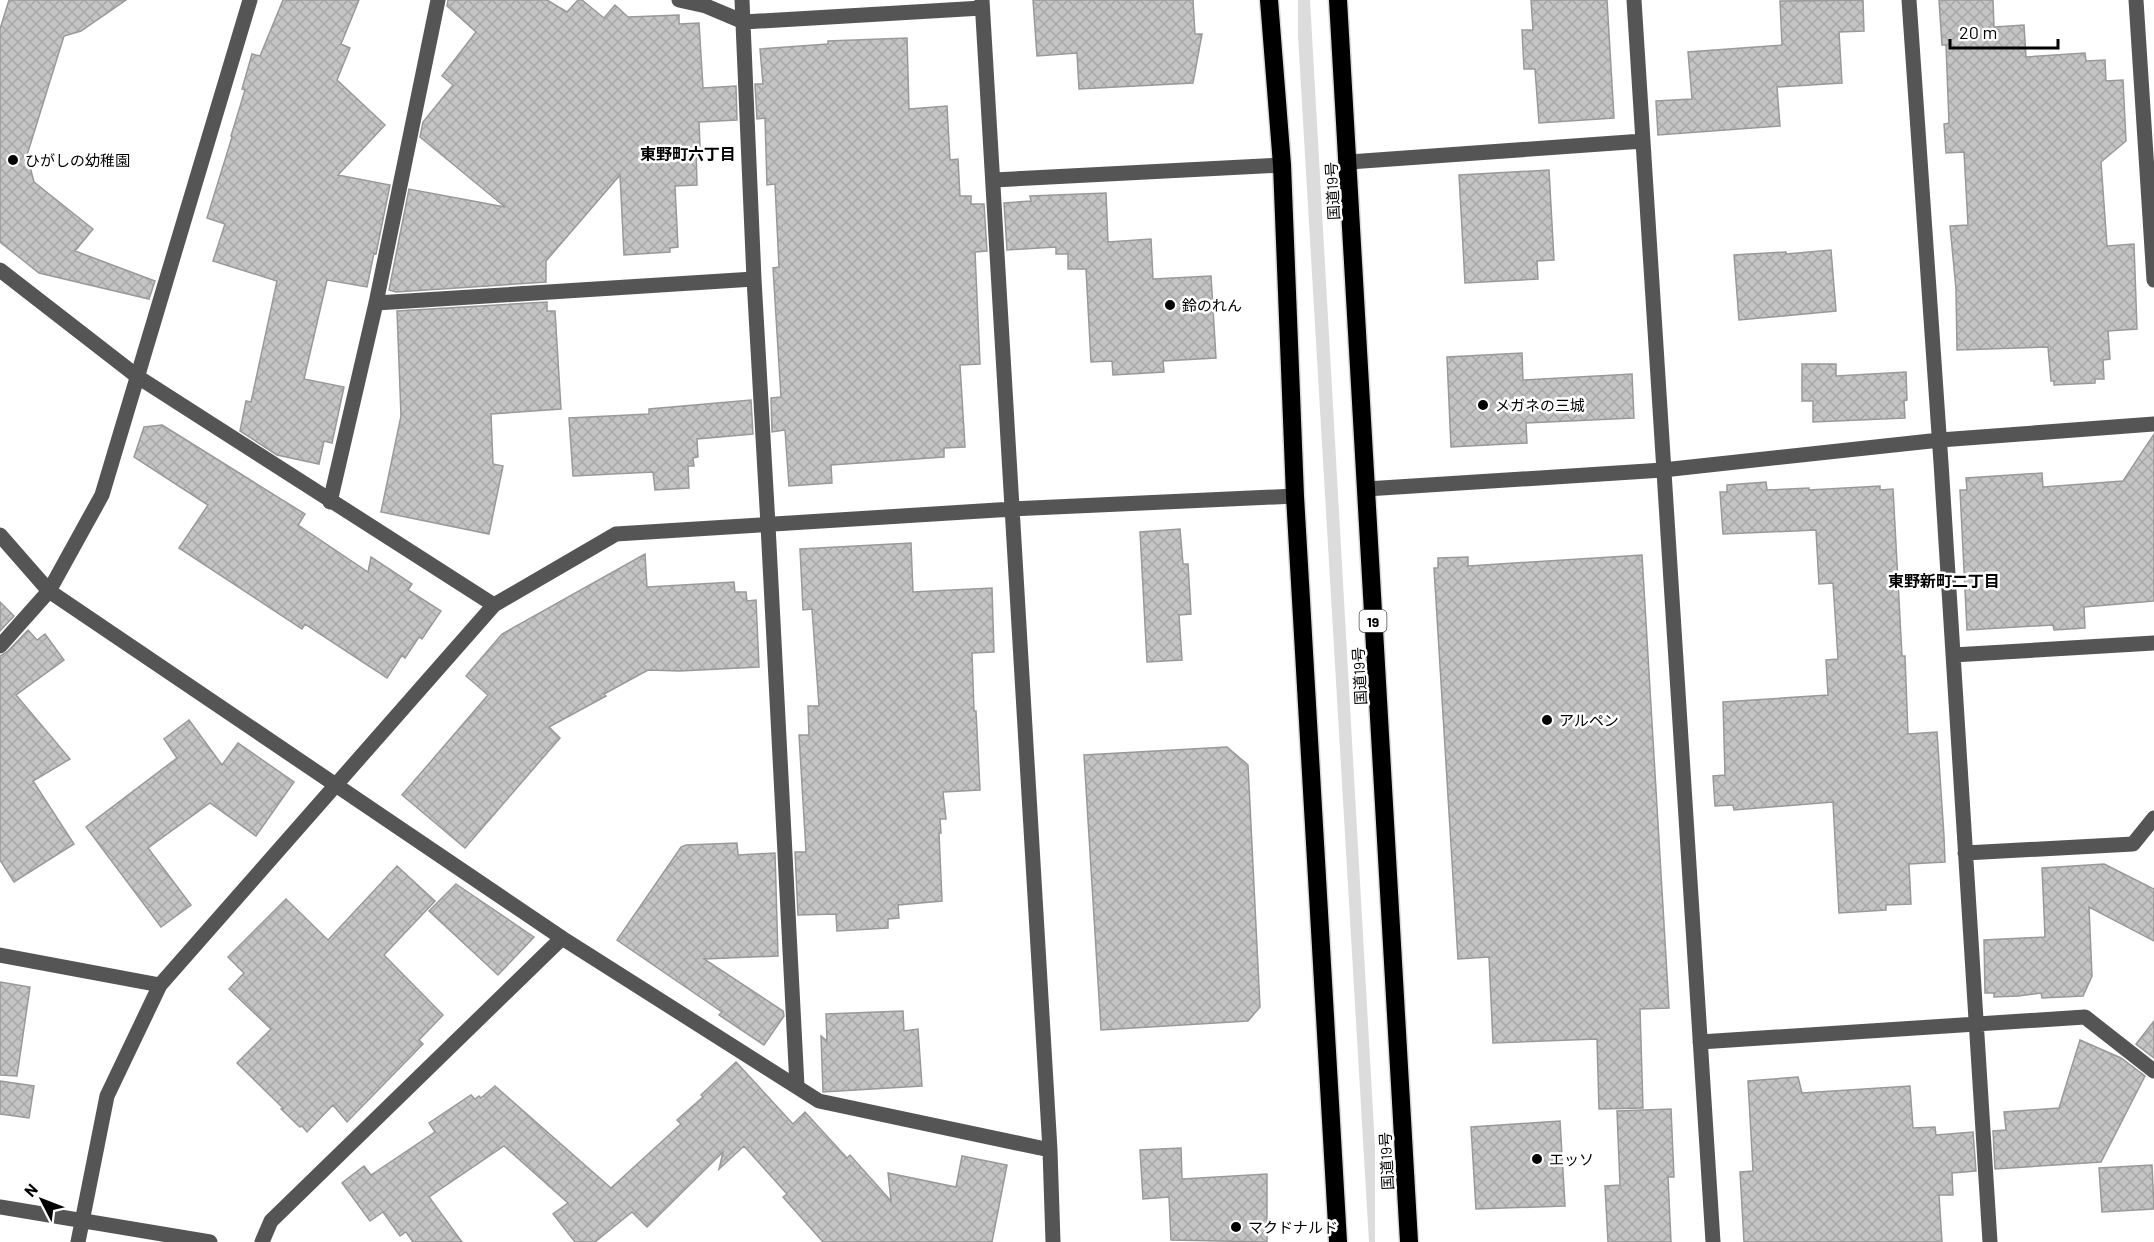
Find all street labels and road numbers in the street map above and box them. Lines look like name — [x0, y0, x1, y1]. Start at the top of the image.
street label: 国道19号 — [1321, 162, 1343, 220]
road number: 19 — [1360, 610, 1386, 632]
street label: 国道19号 — [1348, 647, 1370, 705]
street label: 国道19号 — [1375, 1132, 1397, 1190]

